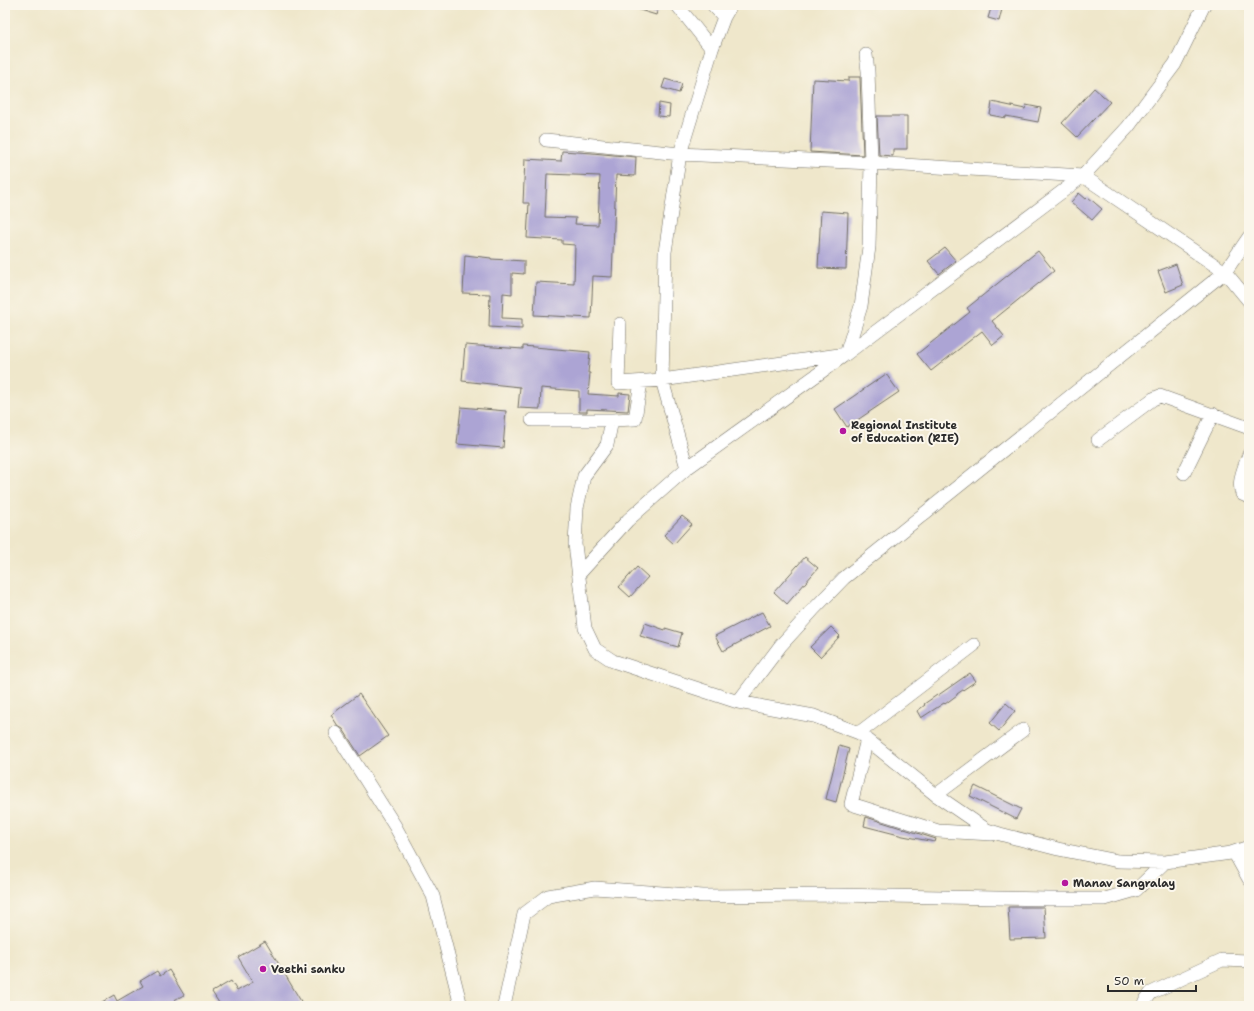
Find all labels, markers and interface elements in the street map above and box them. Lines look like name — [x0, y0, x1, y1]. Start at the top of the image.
place label: Regional Institute of Education (RIE) — [851, 418, 959, 446]
marker: Regional Institute of Education (RIE) — [838, 426, 848, 436]
place label: Manav Sangralay — [1073, 876, 1176, 891]
marker: Manav Sangralay — [1060, 878, 1070, 888]
place label: Veethi sanku — [271, 962, 345, 977]
marker: Veethi sanku — [258, 964, 268, 974]
scale bar — [1108, 967, 1196, 993]
text: 50 m — [1114, 973, 1144, 989]

